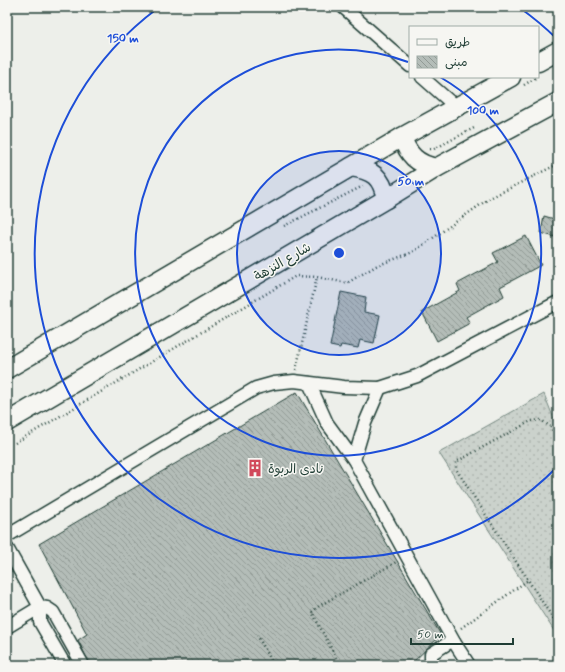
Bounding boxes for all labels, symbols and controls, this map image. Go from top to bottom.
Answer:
legend [409,26,539,78]
text: 150 m [107,31,139,47]
text: طريق [445,35,470,51]
text: مبنى [445,55,468,71]
text: 100 m [467,103,500,119]
text: 50 m [398,174,425,190]
street label: شارع النزهة [251,239,314,285]
centre of rings [332,246,346,260]
building icon: نادى الربوة [245,458,265,478]
place label: نادى الربوة [268,461,324,478]
scale bar [411,620,513,646]
text: 50 m [417,627,444,643]

